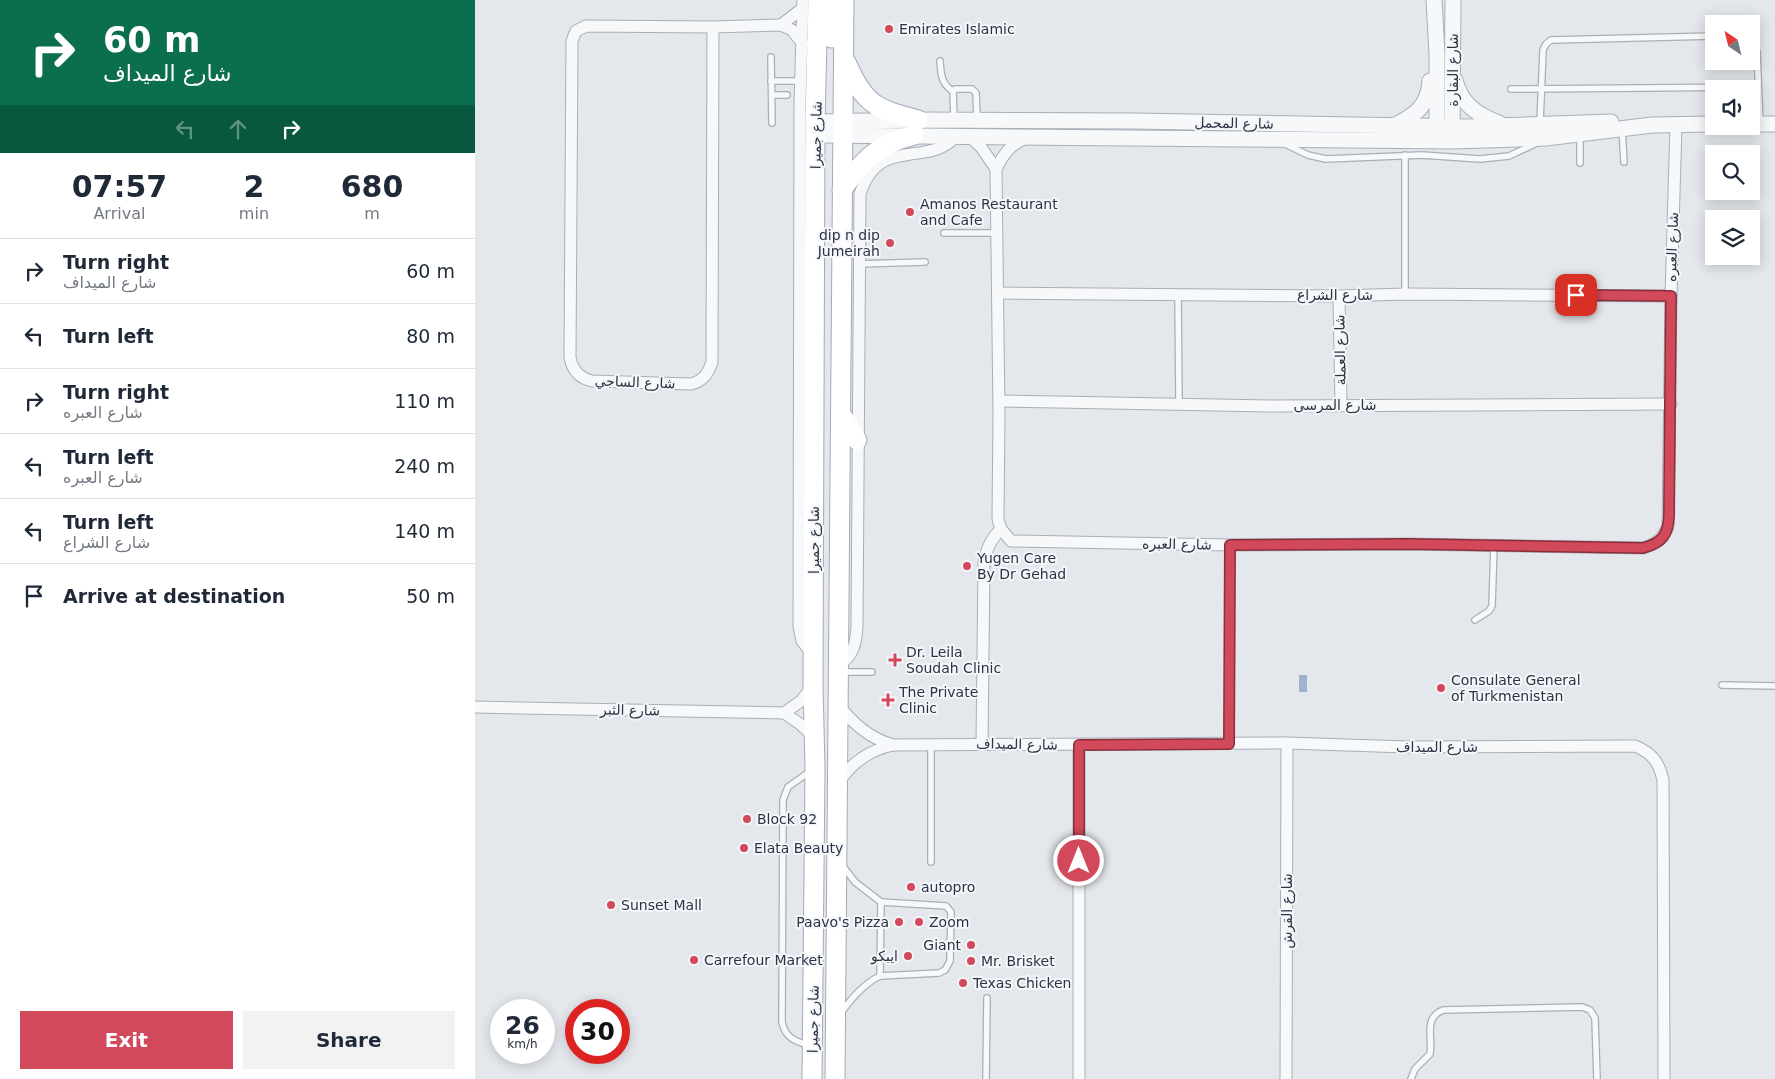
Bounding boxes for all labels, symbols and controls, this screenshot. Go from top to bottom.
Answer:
north arrow [1705,15,1760,70]
map controls [1705,15,1760,265]
icon: right [20,20,85,85]
text: 60 m [103,20,200,60]
place label: Emirates Islamic [899,21,1015,37]
marker: Emirates Islamic [883,23,895,35]
street label: شارع البقارة [1445,33,1462,107]
text: شارع الميداف [103,61,232,86]
button: sound [1705,80,1760,135]
street label: شارع جميرا [807,101,826,169]
street label: شارع المحمل [1194,114,1274,133]
icon: left [171,115,199,143]
icon: ahead [224,115,252,143]
icon: right [277,115,305,143]
button: search [1705,145,1760,200]
text: 07:57 [72,169,167,204]
text: 2 [243,169,264,204]
text: 680 [341,169,403,204]
place label: Amanos Restaurant and Cafe [920,196,1058,228]
text: Arrival [93,204,145,223]
text: min [239,204,269,223]
text: m [364,204,380,223]
marker: Amanos Restaurant and Cafe [904,206,916,218]
button: layers [1705,210,1760,265]
street label: شارع العبره [1663,212,1682,282]
place label: dip n dip Jumeirah [817,227,880,259]
marker: dip n dip Jumeirah [884,237,896,249]
text: Turn right [63,251,169,273]
icon: right [20,257,48,285]
text: 60 m [406,260,455,282]
text: شارع الميداف [63,273,156,292]
pin [1555,274,1597,316]
icon: arrive [1562,281,1590,309]
street label: شارع الشراع [1297,287,1373,304]
street label: شارع العملة [1331,314,1350,385]
icon: left [20,322,48,350]
text: Turn left [63,325,154,347]
text: 80 m [406,325,455,347]
street label: شارع الساجي [594,373,676,392]
text: Turn right [63,381,169,403]
icon: right [20,387,48,415]
text: 110 m [394,390,455,412]
street label: شارع المرسى [1294,397,1376,414]
text: شارع العبره [63,403,143,422]
text: Turn left [63,446,154,468]
icon: left [20,452,48,480]
text: 240 m [394,455,455,477]
text: شارع العبره [63,468,143,487]
street label: شارع جميرا [806,506,823,574]
text: Turn left [63,511,154,533]
icon: left [20,517,48,545]
text: 140 m [394,520,455,542]
text: شارع الشراع [63,533,150,552]
street label: شارع العبره [1142,535,1212,554]
place label: Yugen Care By Dr Gehad [976,550,1066,582]
marker: Yugen Care By Dr Gehad [961,560,973,572]
icon: arrive [20,582,48,610]
text: Arrive at destination [63,585,285,607]
text: 50 m [406,585,455,607]
place label: Dr. Leila Soudah Clinic [906,644,1001,676]
marker: Dr. Leila Soudah Clinic [888,653,902,667]
place label: Consulate General of Turkmenistan [1451,672,1581,704]
marker: Consulate General of Turkmenistan [1435,682,1447,694]
place label: The Private Clinic [898,684,978,716]
marker: The Private Clinic [881,693,895,707]
street label: شارع الثبر [599,701,660,720]
street label: شارع الميداف [976,735,1058,754]
street label: شارع الميداف [1396,739,1478,756]
place label: Block 92 [757,811,817,827]
marker: Block 92 [741,813,753,825]
position arrow [1052,834,1104,886]
place label: Elata Beauty [754,840,843,856]
marker: Elata Beauty [738,842,750,854]
street label: شارع القرش [1279,873,1296,949]
place label: autopro [921,879,975,895]
marker: autopro [905,881,917,893]
place label: Sunset Mall [621,897,702,913]
marker: Sunset Mall [605,899,617,911]
place label: Paavo's Pizza [796,914,889,930]
place label: Zoom [929,914,969,930]
marker: Paavo's Pizza [893,916,905,928]
marker: Zoom [913,916,925,928]
place label: Giant [923,937,962,953]
marker: Giant [965,939,977,951]
place label: ايبكو [870,948,898,965]
marker: ايبكو [902,950,914,962]
place label: Carrefour Market [704,952,823,968]
place label: Mr. Brisket [981,953,1055,969]
marker: Carrefour Market [688,954,700,966]
marker: Mr. Brisket [965,955,977,967]
place label: Texas Chicken [972,975,1071,991]
marker: Texas Chicken [957,977,969,989]
street label: شارع جميرا [804,985,823,1053]
speed limit sign: 30 [565,999,630,1064]
button: Exit [20,1011,233,1069]
button: Share [243,1011,455,1069]
text: 26 [505,1011,540,1040]
text: km/h [507,1037,538,1051]

